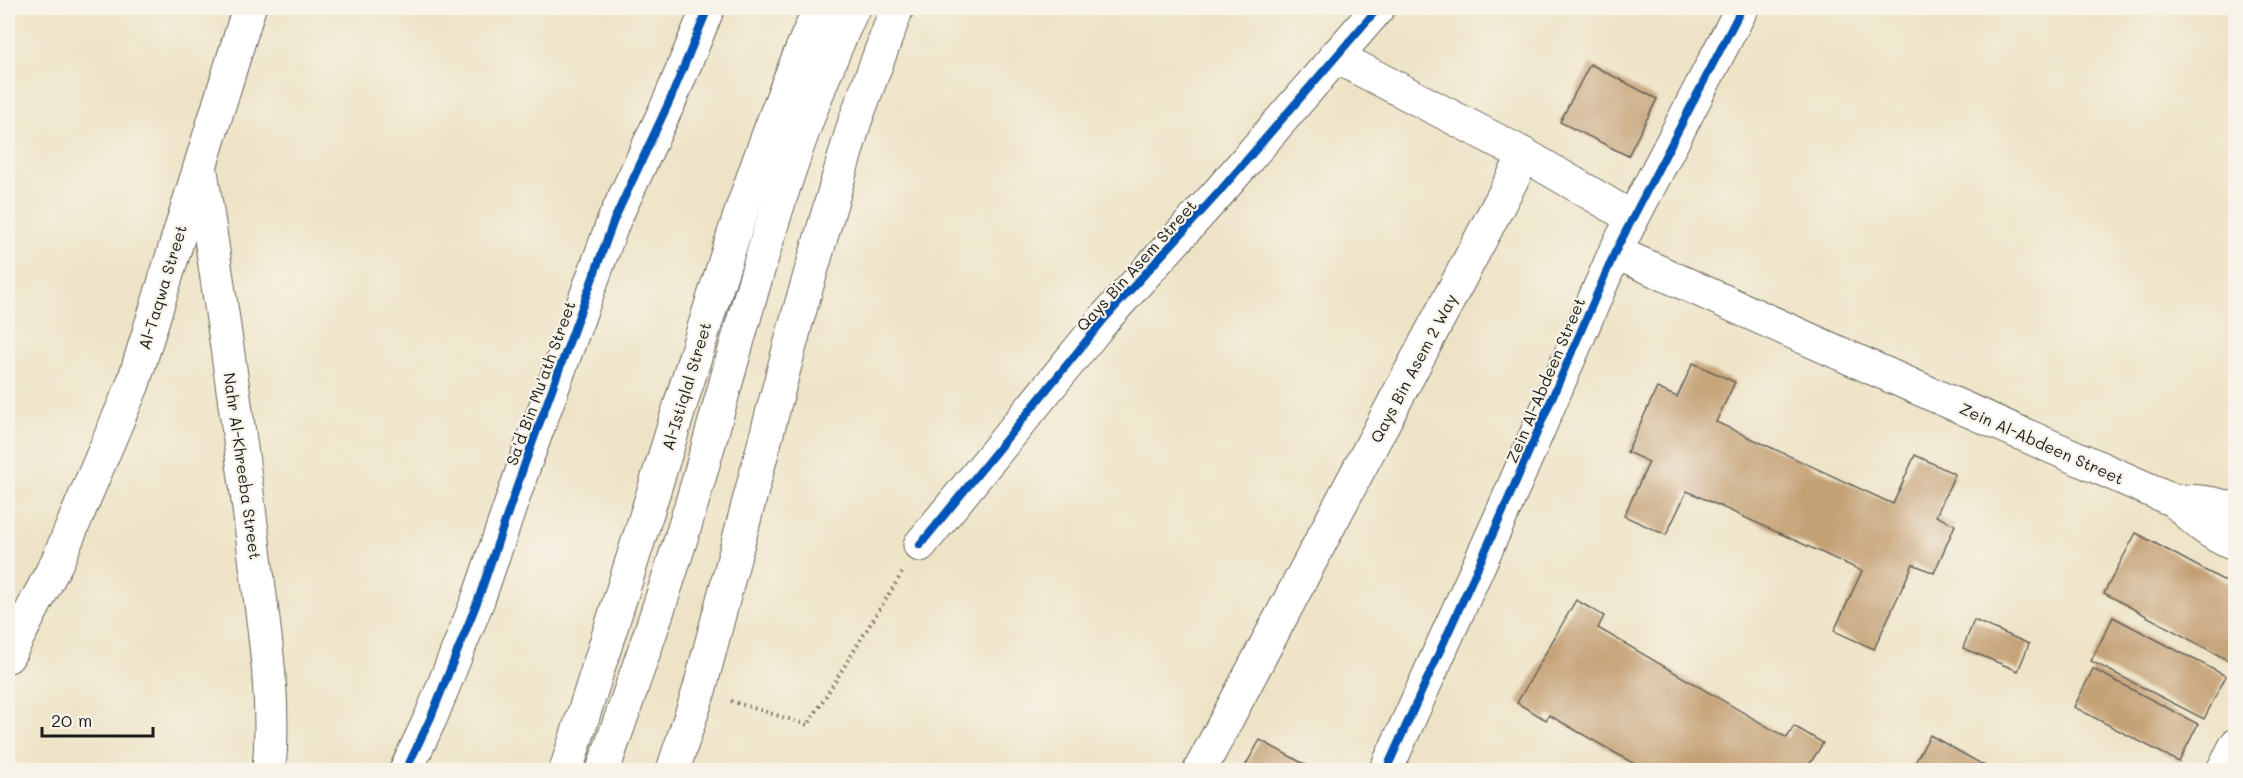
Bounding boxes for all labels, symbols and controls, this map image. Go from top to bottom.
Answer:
street label: Qays Bin Asem Street [1071,195,1201,335]
street label: Al-Taqwa Street [133,222,191,352]
street label: Qays Bin Asem 2 Way [1365,290,1461,446]
street label: Zein Al-Abdeen Street [1501,294,1589,466]
street label: Sa'd Bin Mu'ath Street [500,298,580,468]
street label: Al-Istiqlal Street [657,319,715,453]
street label: Nahr Al-Khreeba Street [219,371,267,561]
street label: Zein Al-Abdeen Street [1957,397,2127,489]
scale bar [42,700,153,738]
text: 20 m [51,708,92,732]

